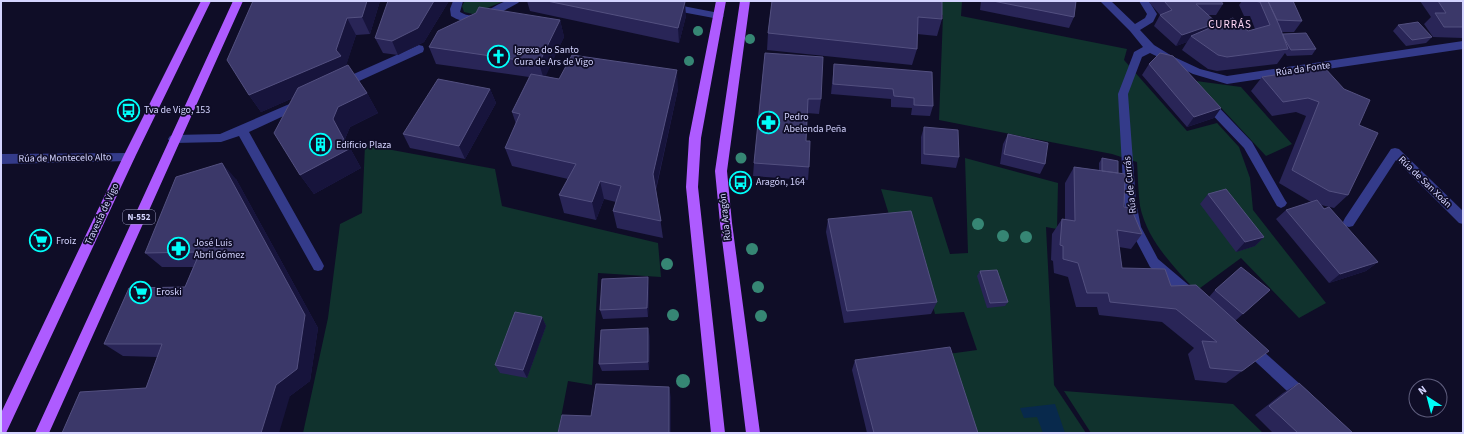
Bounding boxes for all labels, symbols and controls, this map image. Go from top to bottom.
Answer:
district label: CURRÁS [1208,17,1252,32]
church icon: Igrexa do Santo Cura de Ars de Vigo [485,43,511,69]
place label: Igrexa do Santo Cura de Ars de Vigo [514,43,593,69]
street label: Rúa da Fonte [1275,58,1331,80]
bus stop icon: Tva de Vigo, 153 [115,97,141,123]
place label: Tva de Vigo, 153 [144,103,210,117]
pharmacy icon: Pedro Abelenda Peña [756,110,782,136]
place label: Pedro Abelenda Peña [784,110,846,136]
building icon: Edificio Plaza [307,132,333,158]
place label: Edificio Plaza [336,138,391,152]
street label: Rúa de Montecelo Alto [18,150,112,166]
street label: Rúa de San Xoán [1395,153,1455,211]
street label: Rúa de Currás [1120,156,1140,214]
bus stop icon: Aragón, 164 [727,169,753,195]
place label: Aragón, 164 [756,175,805,189]
street label: Travesía de Vigo [82,181,122,247]
street label: Rúa Aragón [716,193,734,241]
road number: N-552 [123,210,155,224]
supermarket icon: Froiz [27,228,53,254]
place label: Froiz [56,234,76,248]
pharmacy icon: José Luis Abril Gómez [166,236,192,262]
place label: José Luis Abril Gómez [194,236,245,262]
supermarket icon: Eroski [127,279,153,305]
place label: Eroski [156,285,182,299]
north arrow [1408,378,1448,418]
text: N [1415,382,1430,399]

